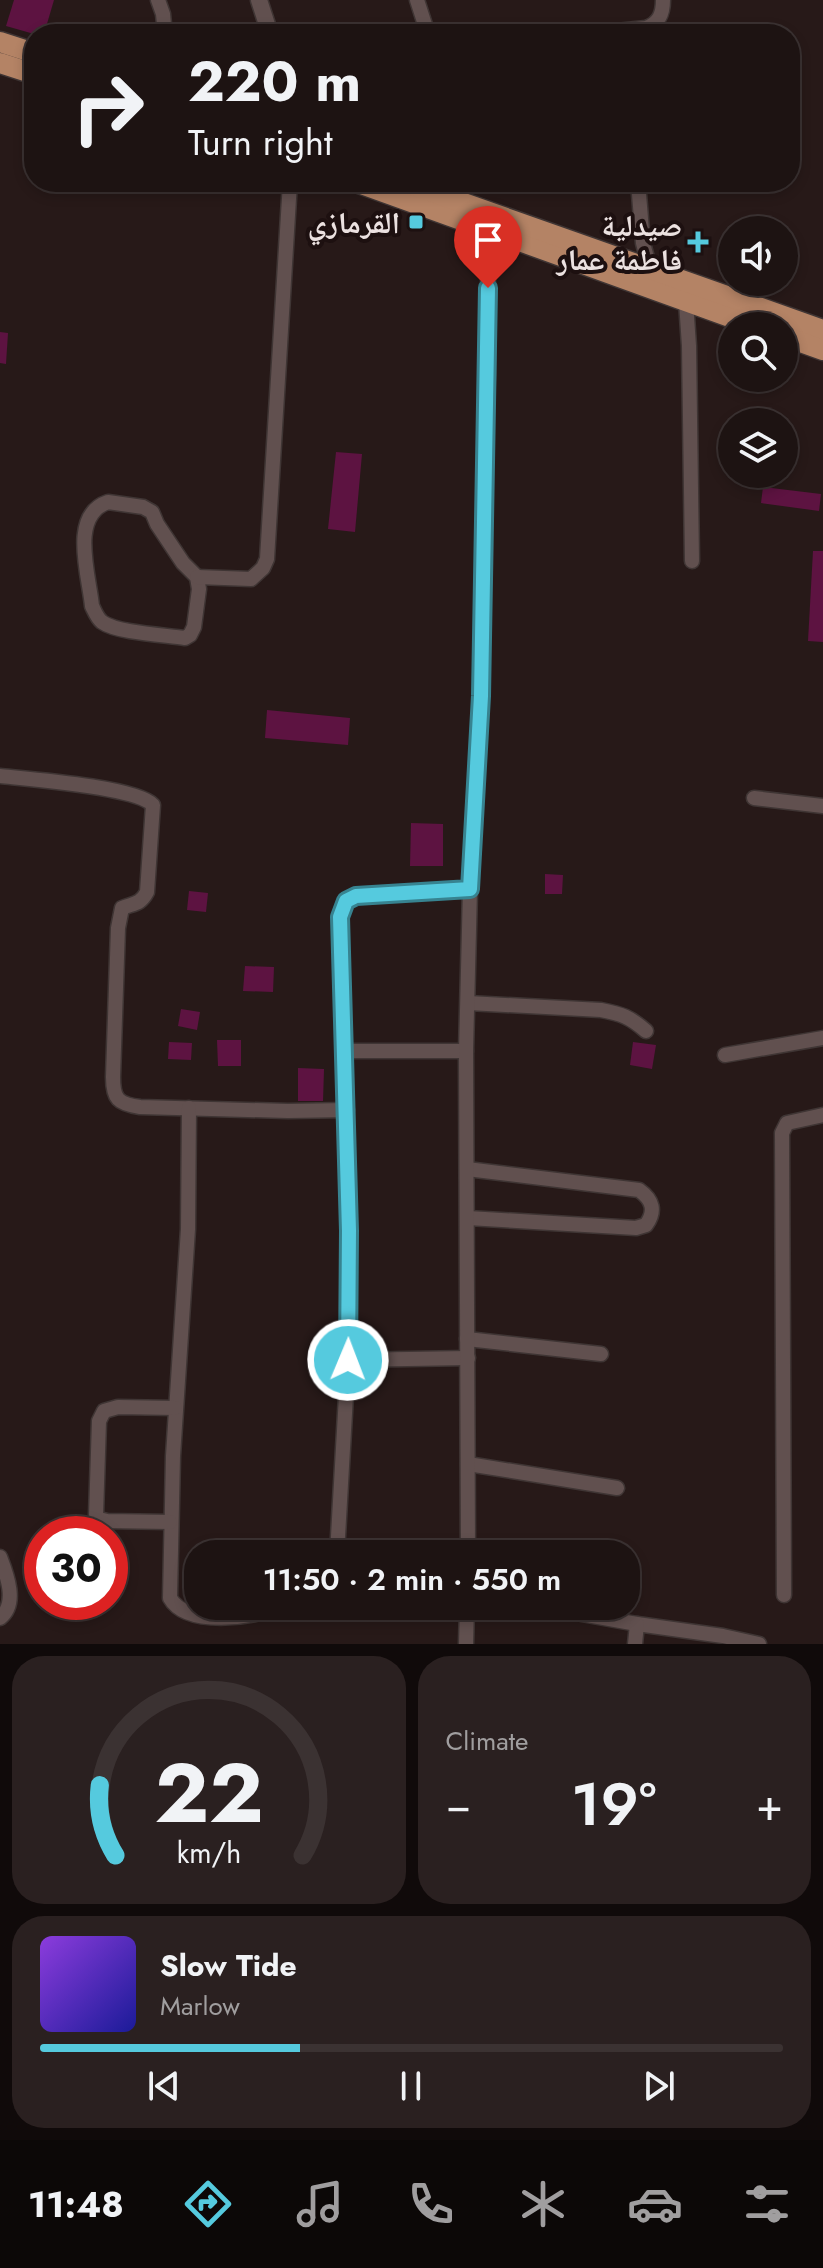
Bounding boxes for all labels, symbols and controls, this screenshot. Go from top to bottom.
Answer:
text: 220 m [188,41,361,122]
icon: right [56,56,160,160]
text: Turn right [188,116,333,168]
place label: القرمازي [308,201,400,246]
place label: صيدلية فاطمة عمار [555,204,682,281]
pin [454,206,522,288]
marker: القرمازي [407,213,425,231]
map controls [718,216,798,488]
button: sound [718,216,798,296]
icon: arrive [466,218,510,262]
marker: صيدلية فاطمة عمار [689,233,707,251]
button: search [718,312,798,392]
button: layers [718,408,798,488]
position arrow [306,1318,390,1402]
speed limit sign: 30 [24,1516,128,1620]
text: 11:50 · 2 min · 550 m [263,1558,561,1601]
text: Climate [446,1722,528,1760]
text: 22 [154,1733,263,1853]
text: 19° [571,1761,656,1848]
text: − [446,1773,471,1837]
text: + [756,1773,783,1837]
text: km/h [176,1832,241,1874]
text: Slow Tide [160,1944,297,1987]
text: Marlow [160,1987,240,2025]
icon: previous [142,2064,186,2108]
icon: pause [389,2064,433,2108]
icon: next [637,2064,681,2108]
icon: directions [180,2176,236,2232]
icon: music [292,2176,348,2232]
icon: phone [403,2176,459,2232]
icon: climate [515,2176,571,2232]
icon: car [627,2176,683,2232]
icon: filters [739,2176,795,2232]
text: 11:48 [28,2178,124,2230]

